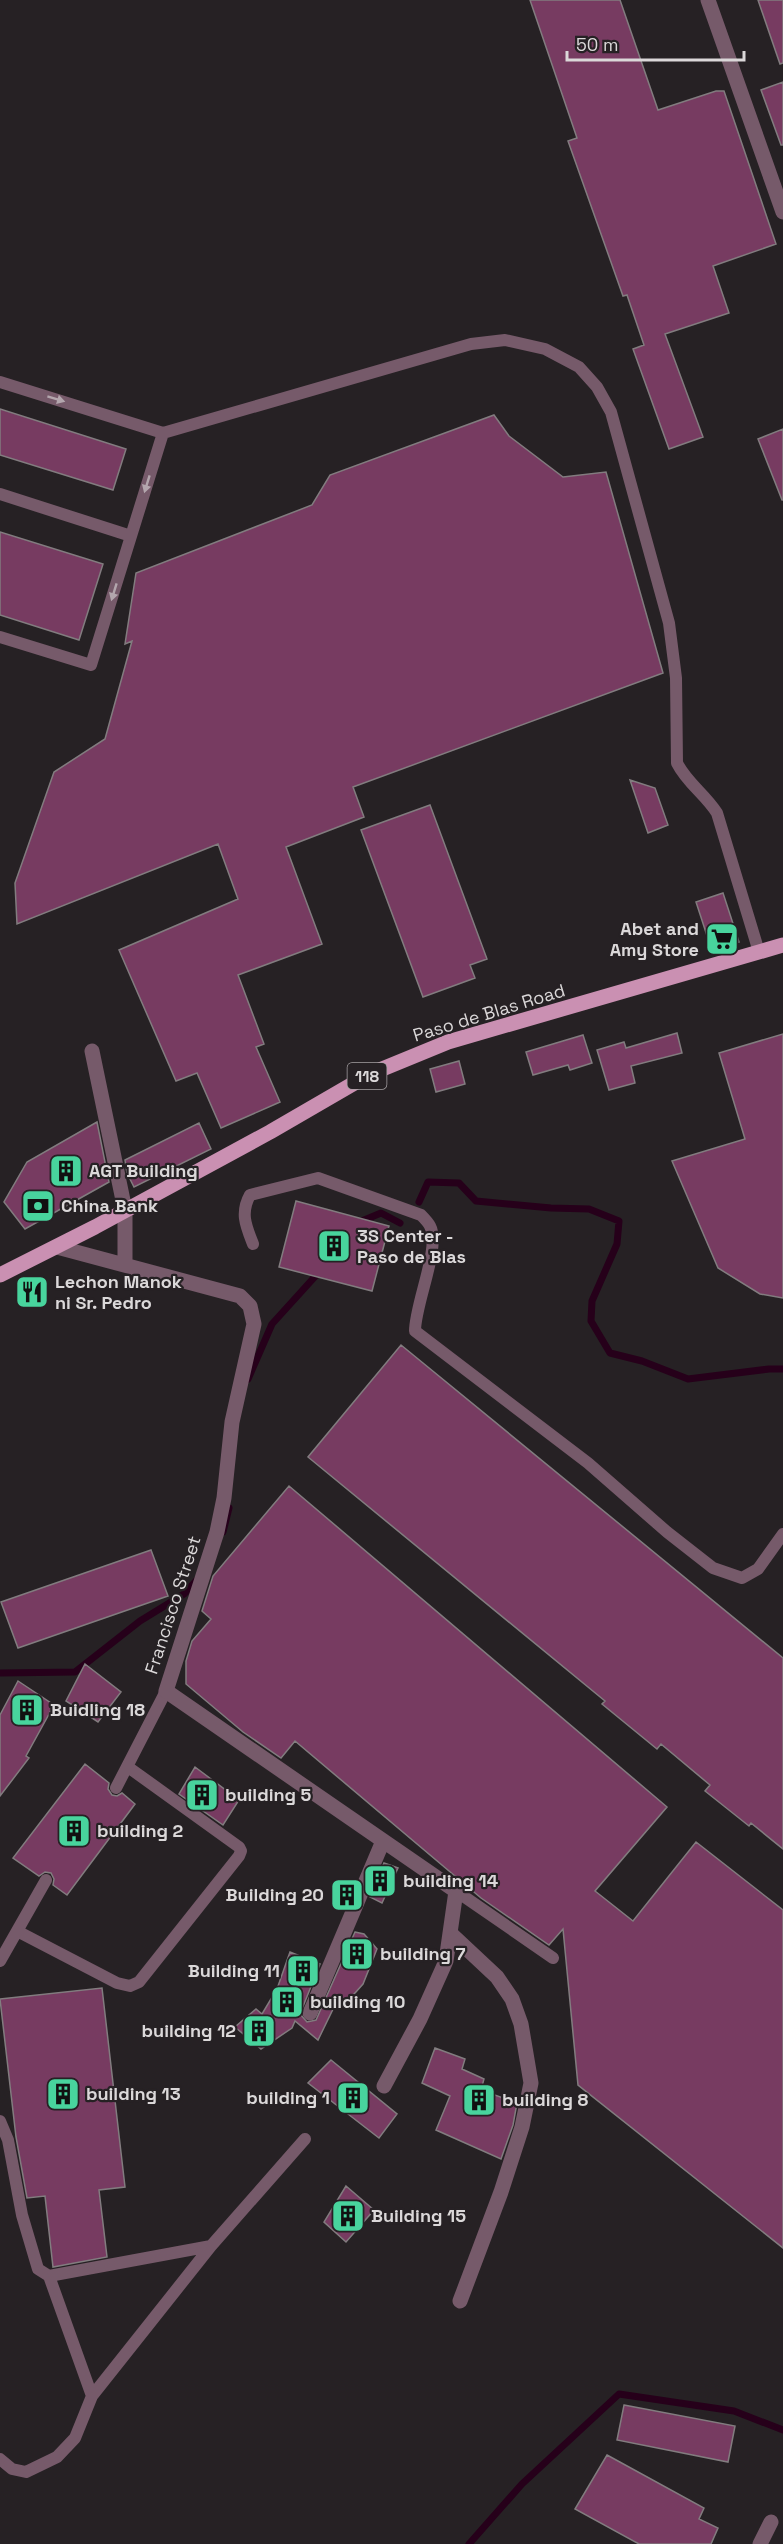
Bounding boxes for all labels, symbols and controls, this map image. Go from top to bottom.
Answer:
scale bar [567,24,744,62]
text: 50 m [576,33,618,56]
one-way arrow [47,395,65,404]
one-way arrow [142,475,151,493]
one-way arrow [108,583,118,601]
place label: Abet and Amy Store [610,917,699,961]
supermarket icon: Abet and Amy Store [704,921,740,957]
street label: Paso de Blas Road [410,978,568,1047]
road number: 118 [348,1063,386,1089]
building icon: AGT Building [48,1153,84,1189]
place label: AGT Building [89,1159,198,1182]
bank icon: China Bank [20,1188,56,1224]
place label: China Bank [61,1194,158,1217]
place label: 3S Center - Paso de Blas [357,1224,466,1268]
building icon: 3S Center - Paso de Blas [316,1228,352,1264]
place label: Lechon Manok ni Sr. Pedro [55,1270,182,1314]
restaurant icon: Lechon Manok ni Sr. Pedro [14,1274,50,1310]
street label: Francisco Street [139,1533,206,1677]
building icon: Buidling 18 [9,1692,45,1728]
place label: Buidling 18 [50,1698,145,1721]
building icon: building 5 [184,1777,220,1813]
place label: building 5 [225,1783,312,1806]
building icon: building 2 [56,1813,92,1849]
place label: building 2 [97,1819,184,1842]
building icon: building 14 [362,1863,398,1899]
place label: building 14 [403,1869,499,1892]
building icon: Building 20 [329,1877,365,1913]
place label: Building 20 [226,1883,324,1906]
building icon: building 7 [339,1936,375,1972]
place label: building 7 [380,1942,466,1965]
building icon: Building 11 [285,1953,321,1989]
place label: Building 11 [188,1959,280,1982]
building icon: building 10 [269,1984,305,2020]
place label: building 10 [310,1990,405,2013]
building icon: building 12 [241,2013,277,2049]
place label: building 12 [142,2019,236,2042]
building icon: building 13 [45,2076,81,2112]
building icon: building 1 [335,2080,371,2116]
place label: building 13 [86,2082,181,2105]
building icon: building 8 [461,2082,497,2118]
place label: building 1 [246,2086,330,2109]
place label: building 8 [502,2088,589,2111]
building icon: Building 15 [330,2198,366,2234]
place label: Building 15 [371,2204,466,2227]

